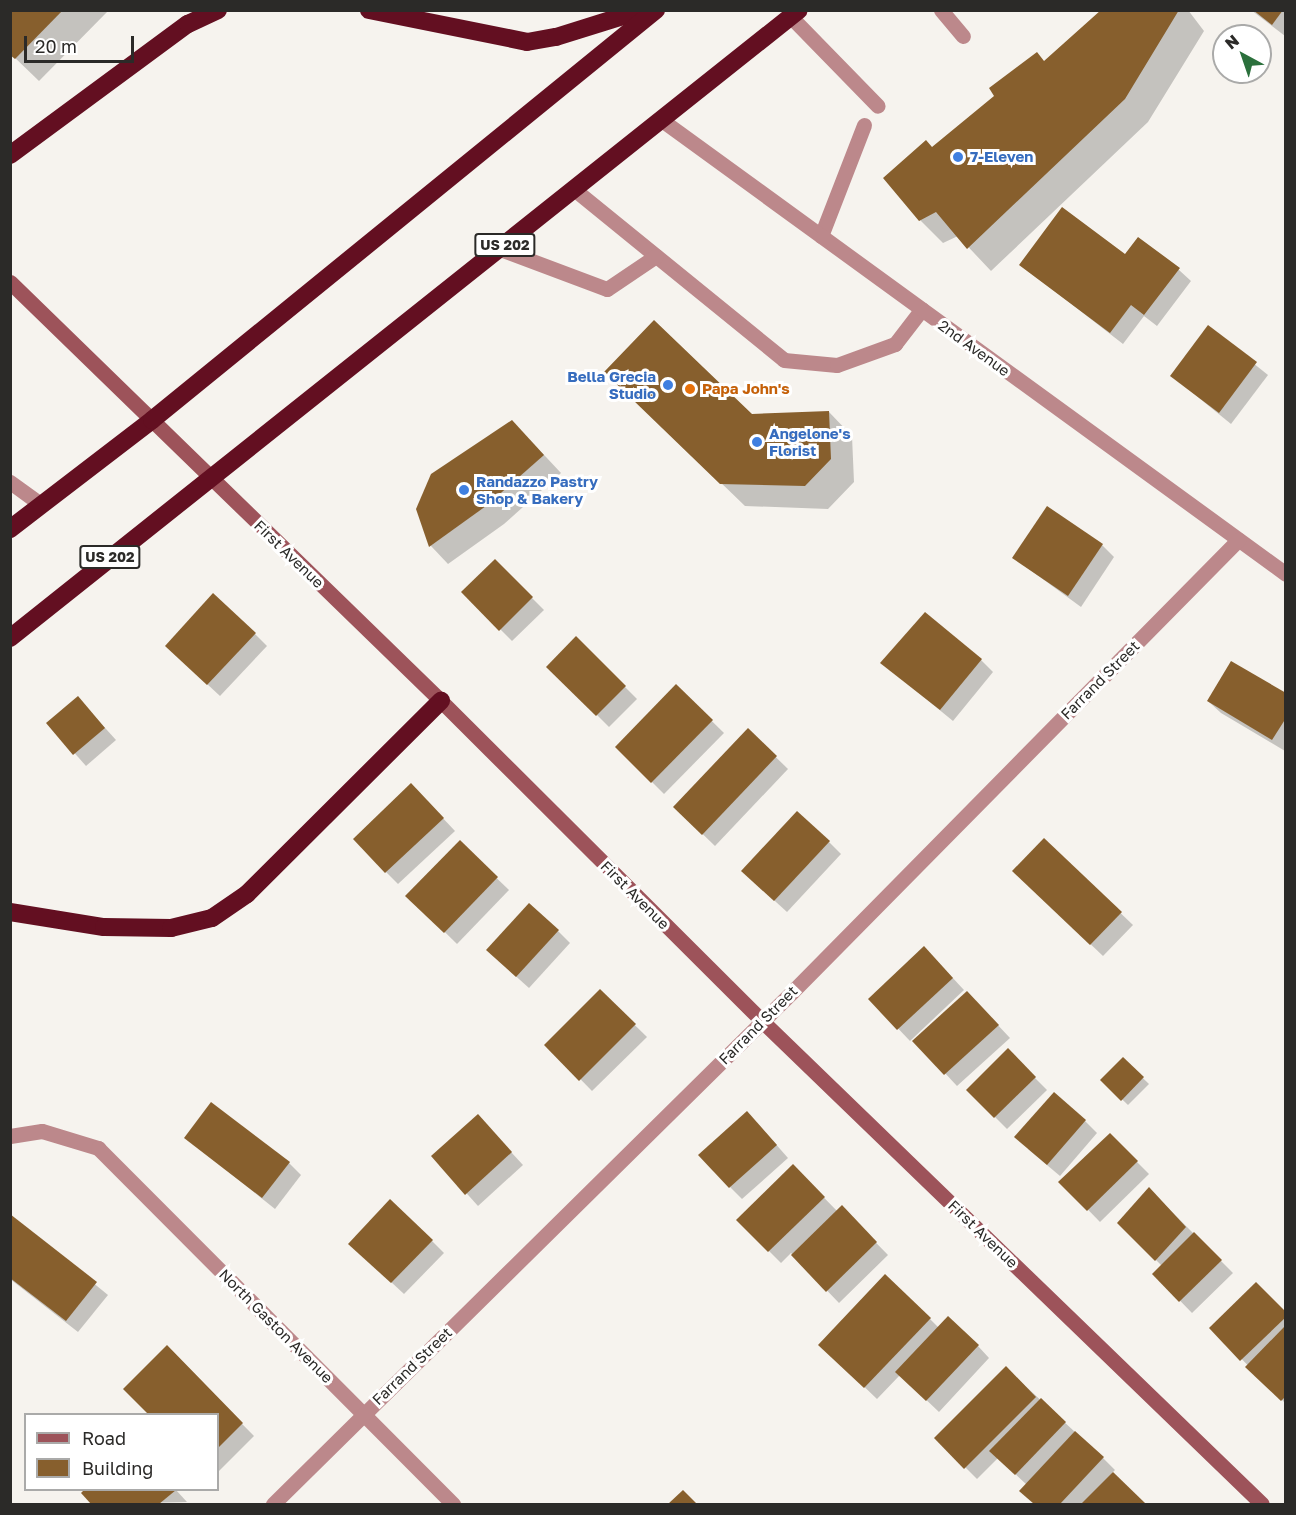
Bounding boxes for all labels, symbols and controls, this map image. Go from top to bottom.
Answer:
scale bar [27,24,136,62]
north arrow [1212,24,1272,84]
text: N [1221,30,1243,53]
text: 20 m [35,35,77,57]
place label: 7-Eleven [970,148,1033,166]
marker: 7-Eleven [951,150,965,164]
road number: US 202 [474,234,536,256]
street label: 2nd Avenue [935,316,1013,380]
place label: Bella Grecia Studio [567,367,656,402]
marker: Bella Grecia Studio [661,378,675,392]
place label: Papa John's [702,380,790,398]
marker: Papa John's [683,382,697,396]
place label: Angelone's Florist [769,424,851,459]
marker: Angelone's Florist [750,435,764,449]
place label: Randazzo Pastry Shop & Bakery [476,472,598,507]
marker: Randazzo Pastry Shop & Bakery [457,483,471,497]
street label: First Avenue [251,516,327,592]
road number: US 202 [78,546,142,568]
street label: Farrand Street [1057,637,1143,723]
street label: First Avenue [597,857,673,933]
street label: Farrand Street [715,982,801,1068]
street label: First Avenue [945,1196,1021,1272]
street label: North Gaston Avenue [215,1265,337,1387]
street label: Farrand Street [368,1323,456,1409]
legend [24,1413,219,1491]
text: Road [82,1427,126,1449]
text: Building [82,1457,153,1479]

